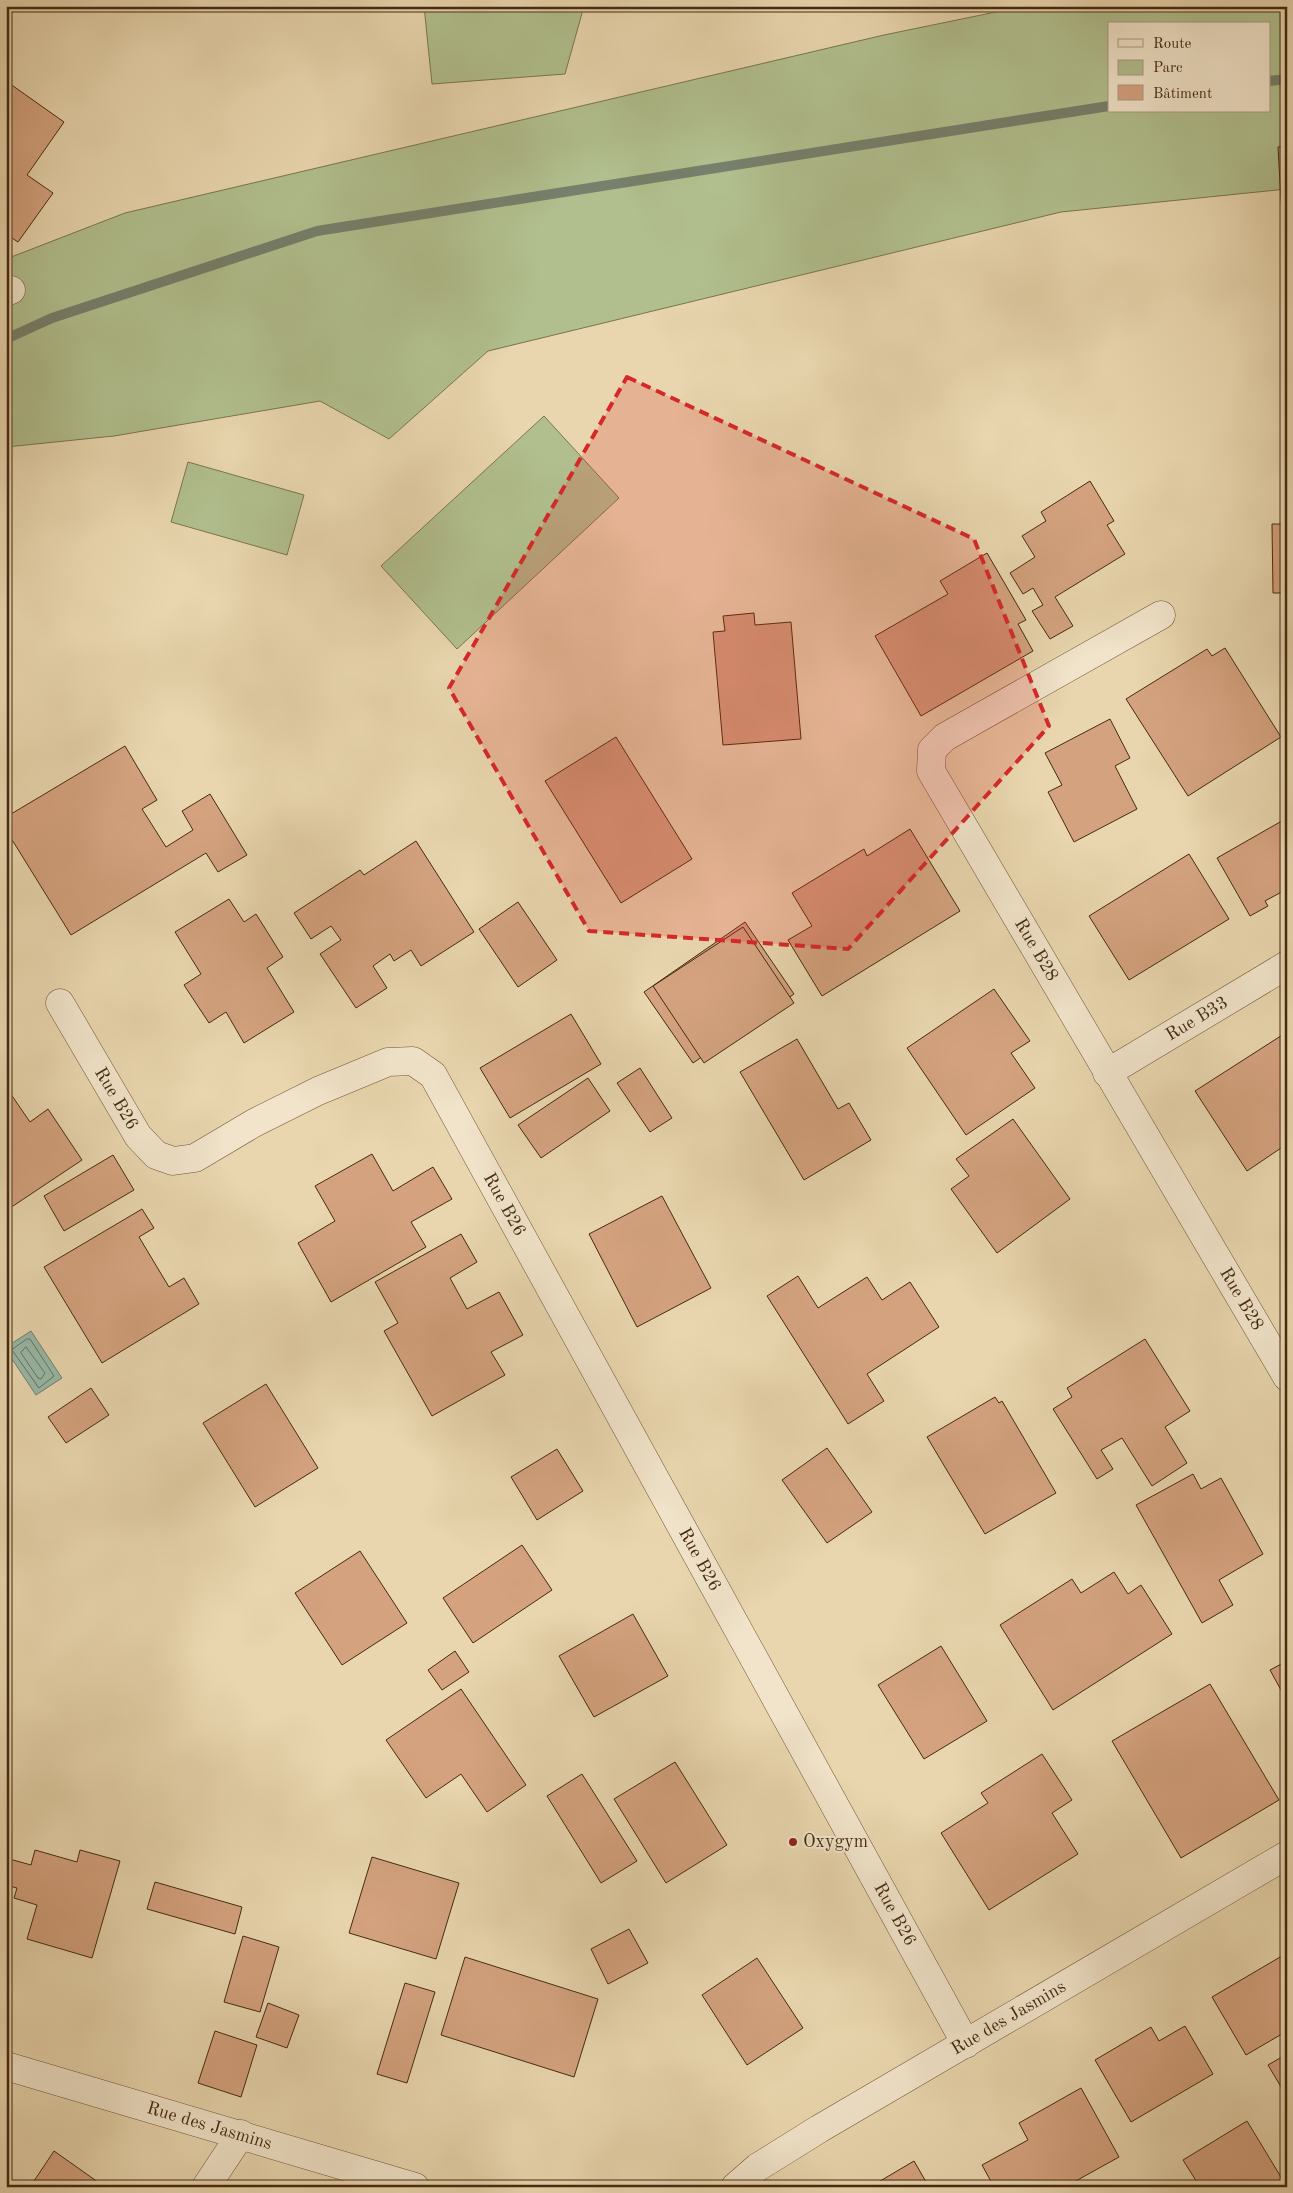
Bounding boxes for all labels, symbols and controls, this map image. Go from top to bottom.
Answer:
legend [1108,22,1270,112]
text: Route [1153,37,1191,52]
text: Parc [1153,61,1183,76]
text: Bâtiment [1153,87,1212,102]
street label: Rue B28 [1011,916,1061,984]
street label: Rue B33 [1163,993,1231,1044]
street label: Rue B26 [91,1064,141,1133]
street label: Rue B26 [480,1170,529,1239]
street label: Rue B28 [1216,1265,1267,1334]
street label: Rue B26 [675,1525,724,1594]
place label: Oxygym [803,1833,868,1851]
marker: Oxygym [787,1836,799,1848]
street label: Rue B26 [870,1880,919,1949]
street label: Rue des Jasmins [948,1977,1069,2059]
street label: Rue des Jasmins [145,2099,274,2153]

